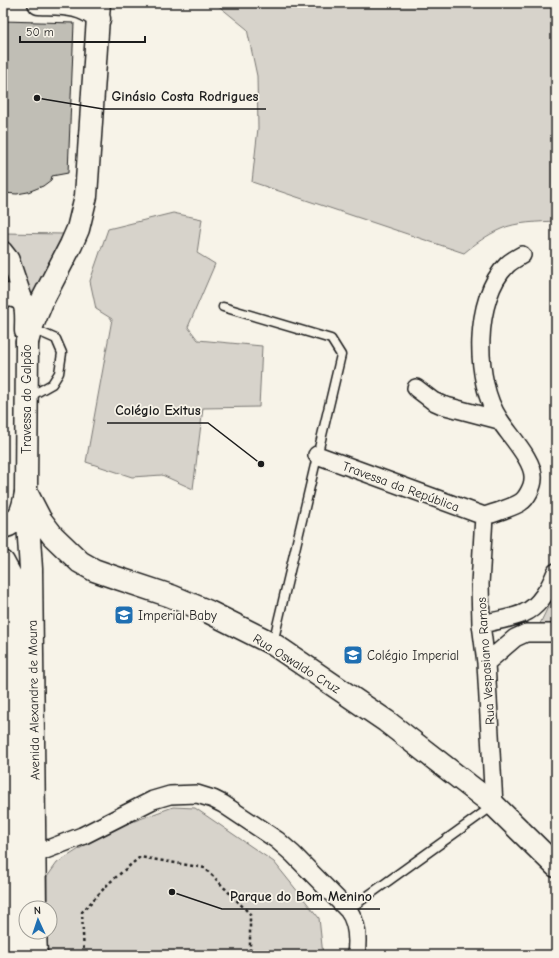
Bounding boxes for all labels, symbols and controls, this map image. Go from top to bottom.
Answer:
scale bar [20,18,145,44]
text: 50 m [26,25,54,39]
callout: Ginásio Costa Rodrigues [103,83,266,109]
text: Ginásio Costa Rodrigues [111,88,259,105]
street label: Travessa do Galpão [19,344,34,454]
callout: Colégio Exitus [107,397,208,423]
text: Colégio Exitus [115,402,201,419]
street label: Travessa da República [340,458,461,515]
street label: Rua Vespasiano Ramos [474,597,497,725]
school or university icon: Imperial Baby [113,604,135,626]
place label: Imperial Baby [138,608,217,623]
street label: Avenida Alexandre de Moura [25,620,42,780]
street label: Rua Oswaldo Cruz [250,631,343,696]
school or university icon: Colégio Imperial [342,644,364,666]
place label: Colégio Imperial [367,648,459,663]
callout: Parque do Bom Menino [222,883,380,909]
text: Parque do Bom Menino [230,888,372,905]
north arrow [18,900,58,940]
text: N [34,904,41,917]

